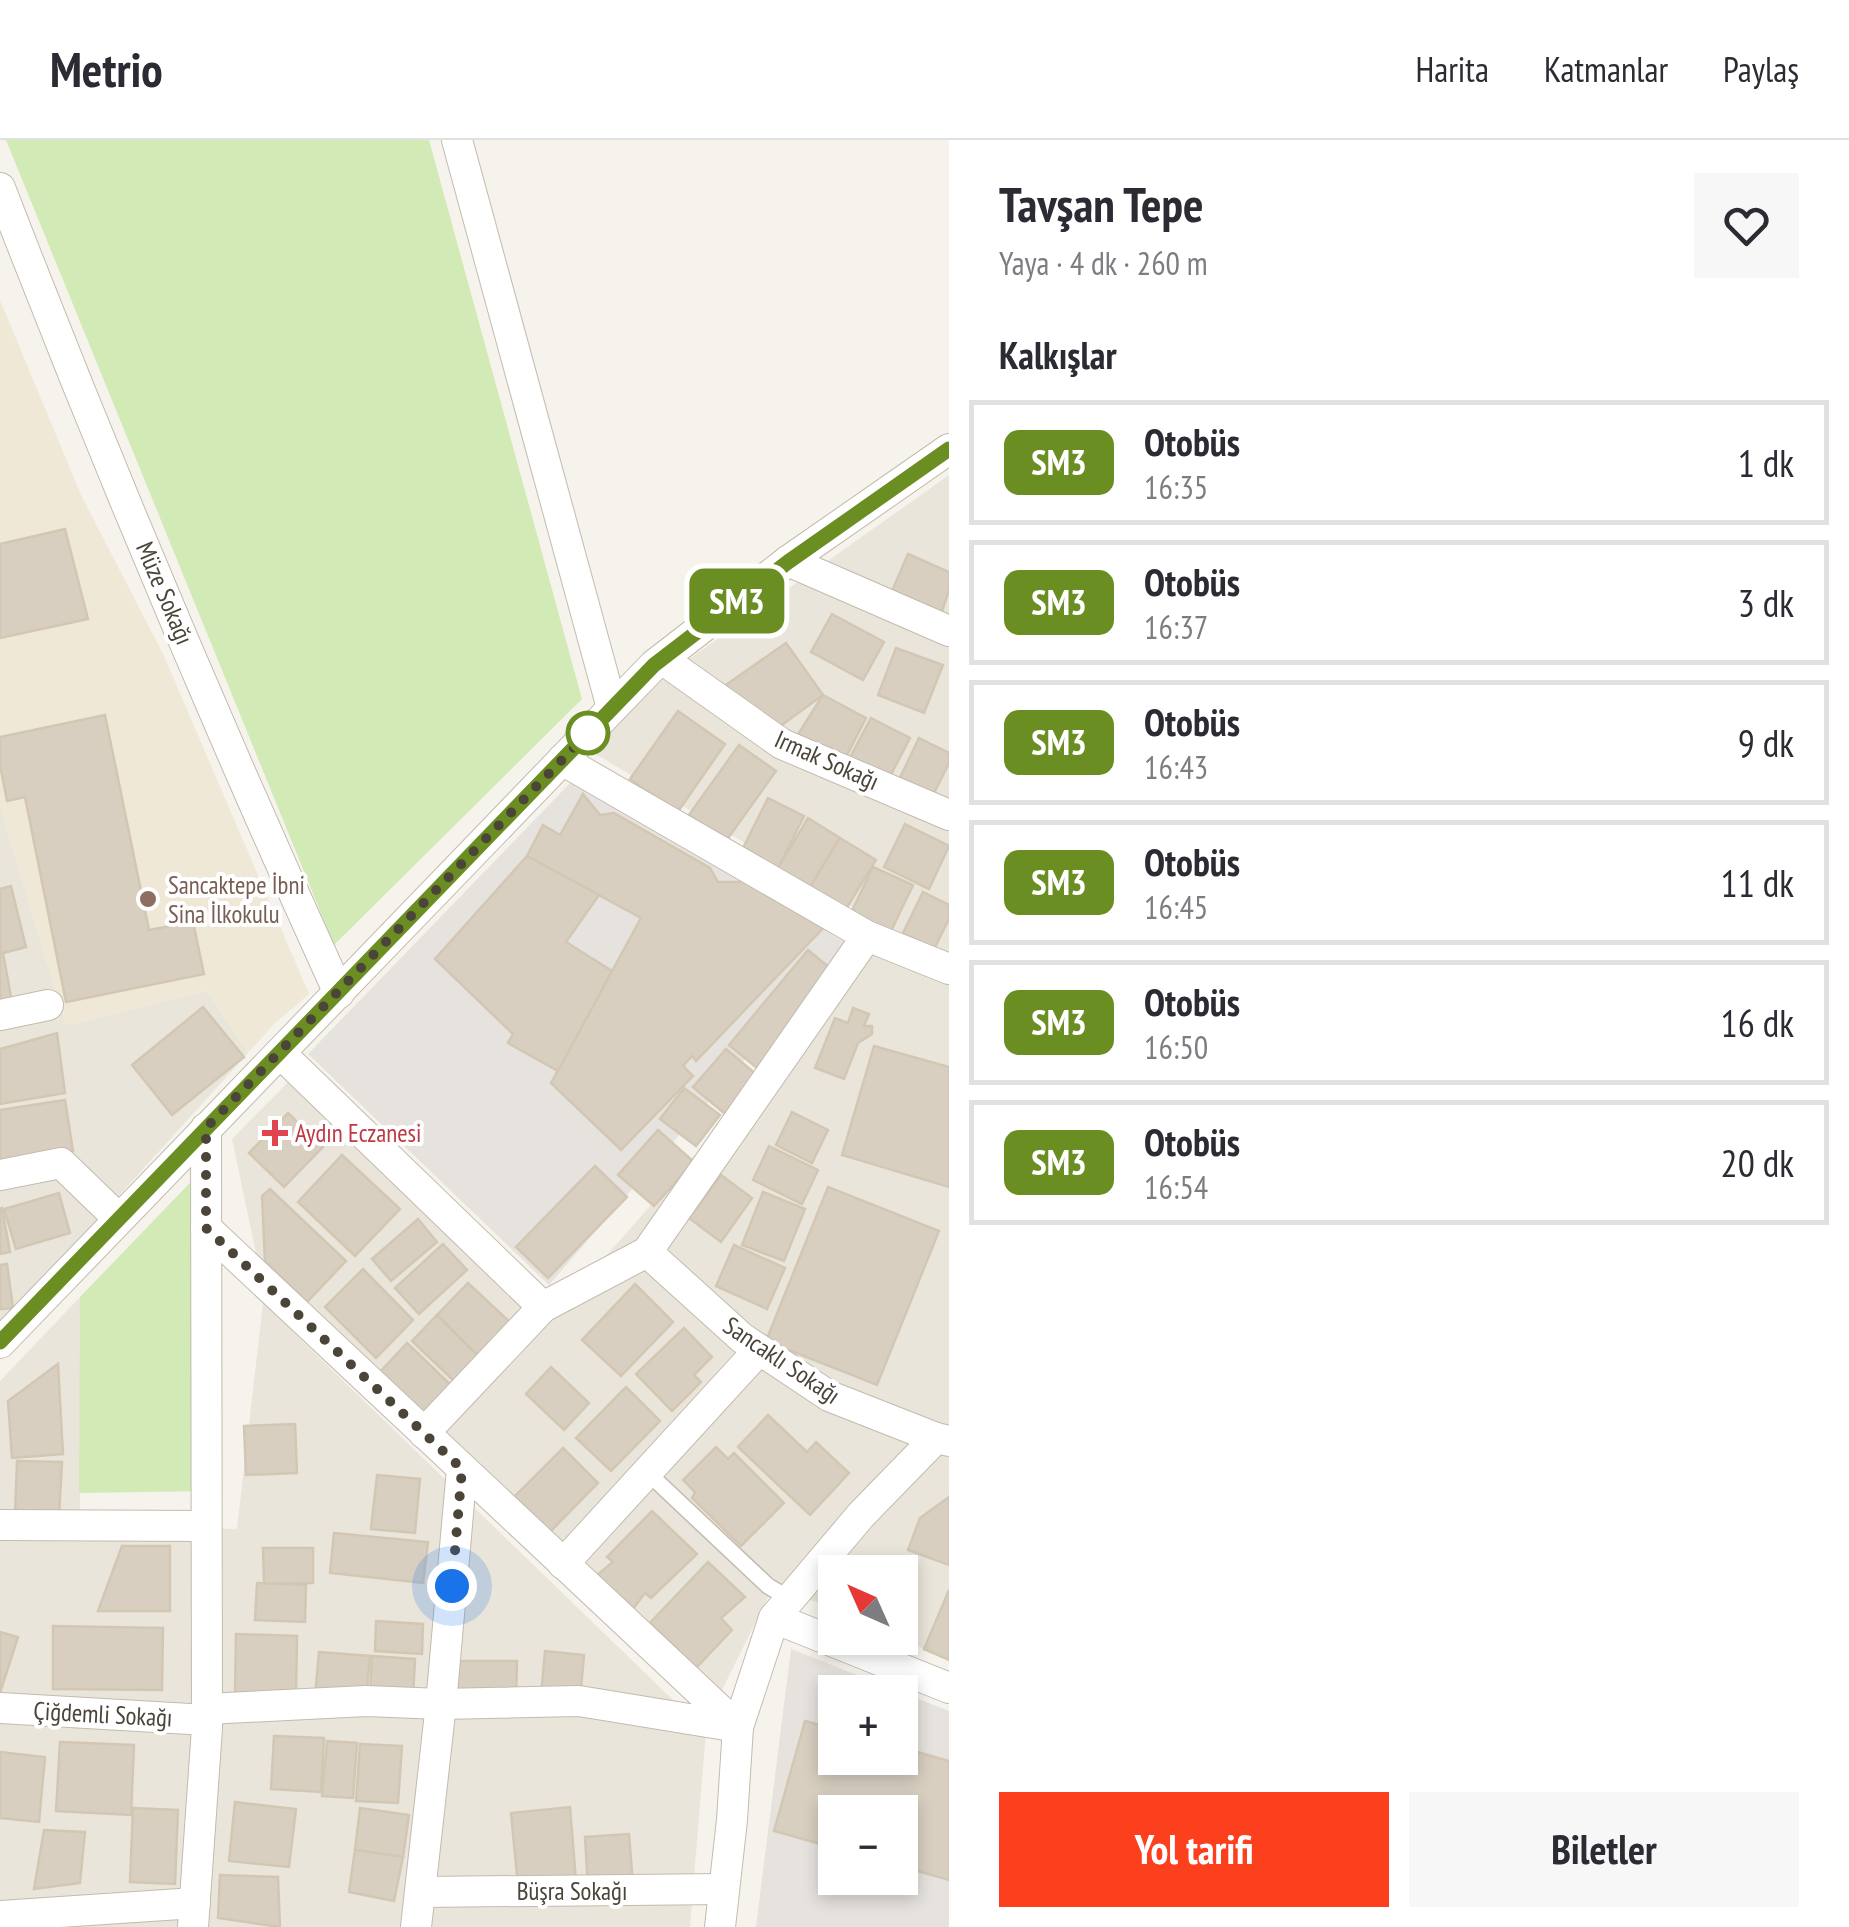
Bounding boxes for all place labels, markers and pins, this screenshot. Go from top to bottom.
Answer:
unlabelled marker [567,712,609,754]
place label: Sancaktepe İbni Sina İlkokulu [168,869,305,930]
marker: Sancaktepe İbni Sina İlkokulu [137,888,159,910]
place label: Aydın Eczanesi [295,1117,421,1149]
marker: Aydın Eczanesi [264,1122,286,1144]

